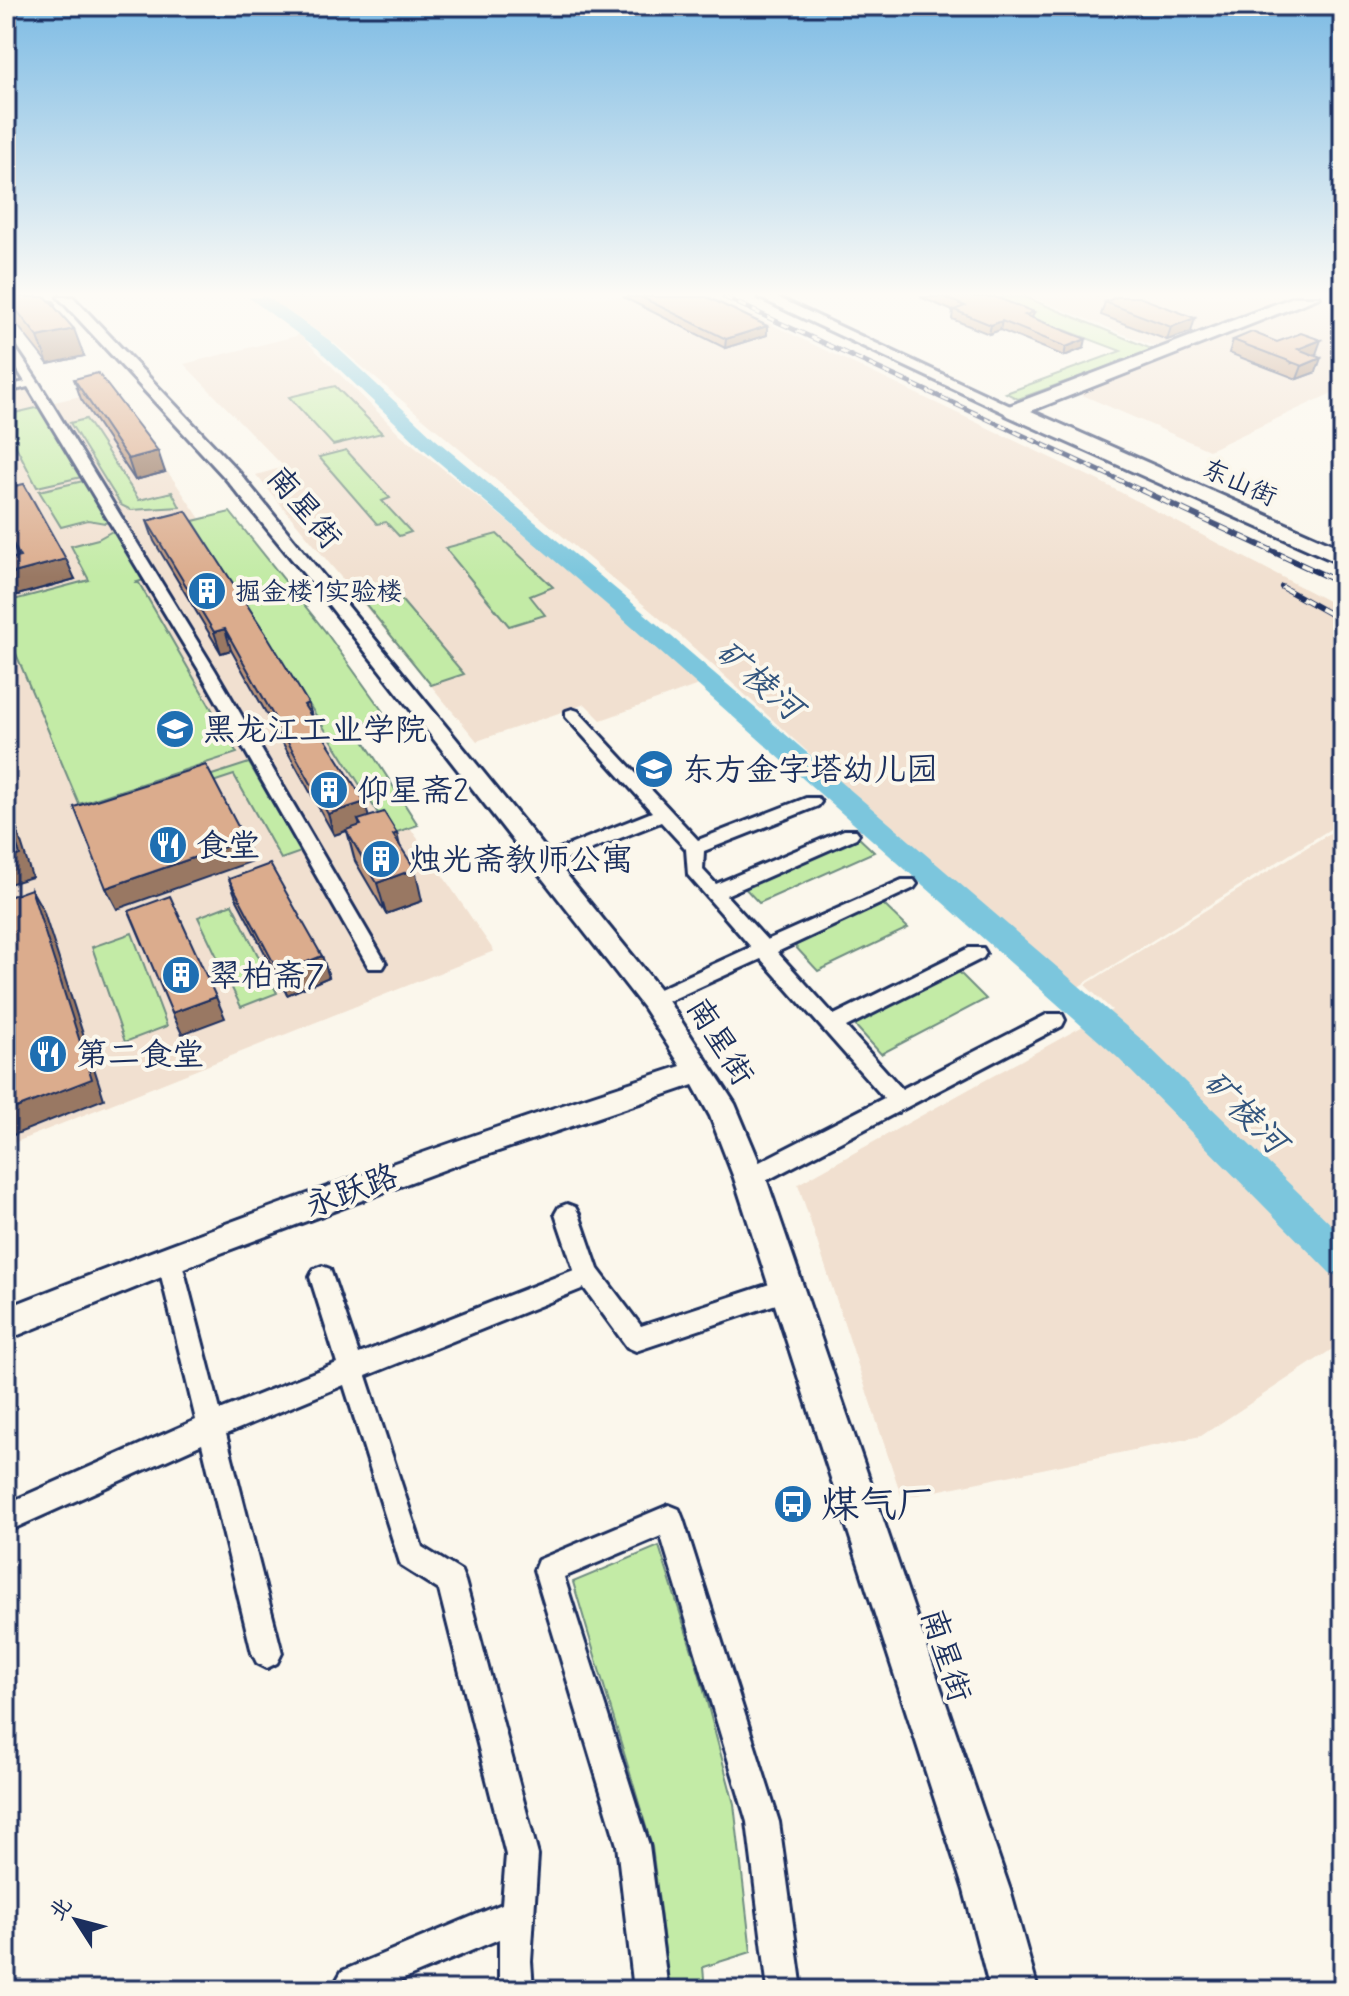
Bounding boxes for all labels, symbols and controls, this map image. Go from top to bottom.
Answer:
street label: 东山街 [1197,452,1282,515]
street label: 南星街 [257,458,350,559]
building icon: 掘金楼1实验楼 [186,570,228,612]
place label: 掘金楼1实验楼 [235,576,403,610]
water label: 矿棱河 [705,630,815,735]
school or university icon: 黑龙江工业学院 [154,708,196,750]
place label: 黑龙江工业学院 [203,710,427,752]
school or university icon: 东方金字塔幼儿园 [633,748,675,790]
place label: 东方金字塔幼儿园 [682,750,938,792]
building icon: 仰星斋2 [308,769,350,811]
place label: 仰星斋2 [357,771,469,813]
restaurant icon: 食堂 [147,824,189,866]
place label: 食堂 [196,826,260,868]
building icon: 烛光斋教师公寓 [360,838,402,880]
place label: 烛光斋教师公寓 [409,840,633,882]
building icon: 翠柏斋7 [160,954,202,996]
place label: 翠柏斋7 [209,956,324,998]
street label: 南星街 [676,990,763,1094]
restaurant icon: 第二食堂 [27,1033,69,1075]
place label: 第二食堂 [76,1035,204,1077]
water label: 矿棱河 [1192,1061,1300,1168]
street label: 永跃路 [299,1156,404,1228]
place label: 煤气厂 [821,1482,935,1531]
bus stop icon: 煤气厂 [772,1483,814,1525]
street label: 南星街 [910,1603,980,1708]
north arrow [36,1880,116,1960]
text: 北 [44,1892,79,1927]

